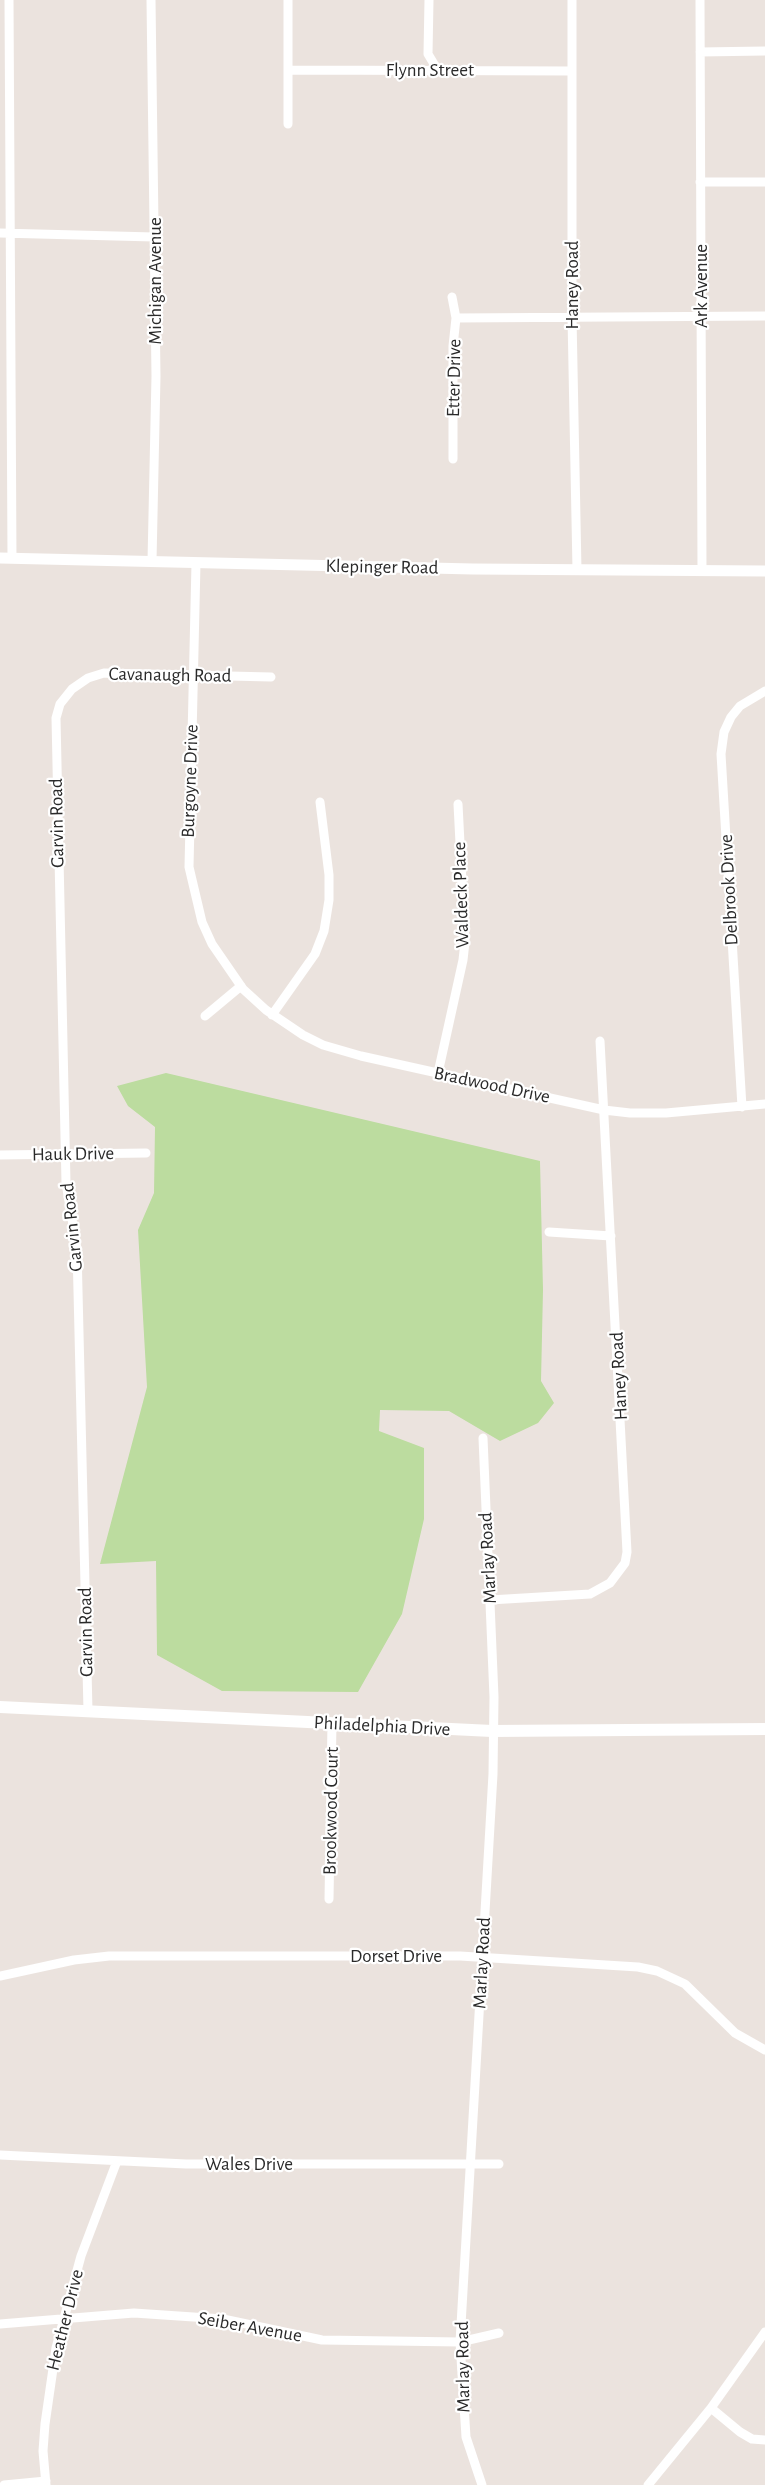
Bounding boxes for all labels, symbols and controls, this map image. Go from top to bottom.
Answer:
street label: Flynn Street [386,59,474,81]
street label: Michigan Avenue [144,217,166,345]
street label: Haney Road [561,241,583,329]
street label: Ark Avenue [690,244,712,328]
street label: Etter Drive [442,339,466,417]
street label: Klepinger Road [325,555,439,579]
street label: Cavanaugh Road [108,663,232,687]
street label: Burgoyne Drive [177,724,203,838]
street label: Garvin Road [45,778,69,868]
street label: Delbrook Drive [715,834,743,946]
street label: Waldeck Place [448,841,474,949]
street label: Bradwood Drive [432,1062,552,1108]
street label: Hauk Drive [32,1142,114,1166]
street label: Garvin Road [56,1181,88,1273]
street label: Haney Road [605,1331,633,1421]
street label: Marlay Road [474,1512,502,1604]
street label: Garvin Road [74,1587,98,1677]
street label: Philadelphia Drive [313,1711,451,1741]
street label: Brookwood Court [318,1747,344,1875]
street label: Marlay Road [468,1917,496,2009]
street label: Dorset Drive [350,1945,442,1967]
street label: Wales Drive [205,2153,293,2175]
street label: Heather Drive [41,2267,89,2373]
street label: Seiber Avenue [196,2307,304,2347]
street label: Marlay Road [451,2321,475,2413]

